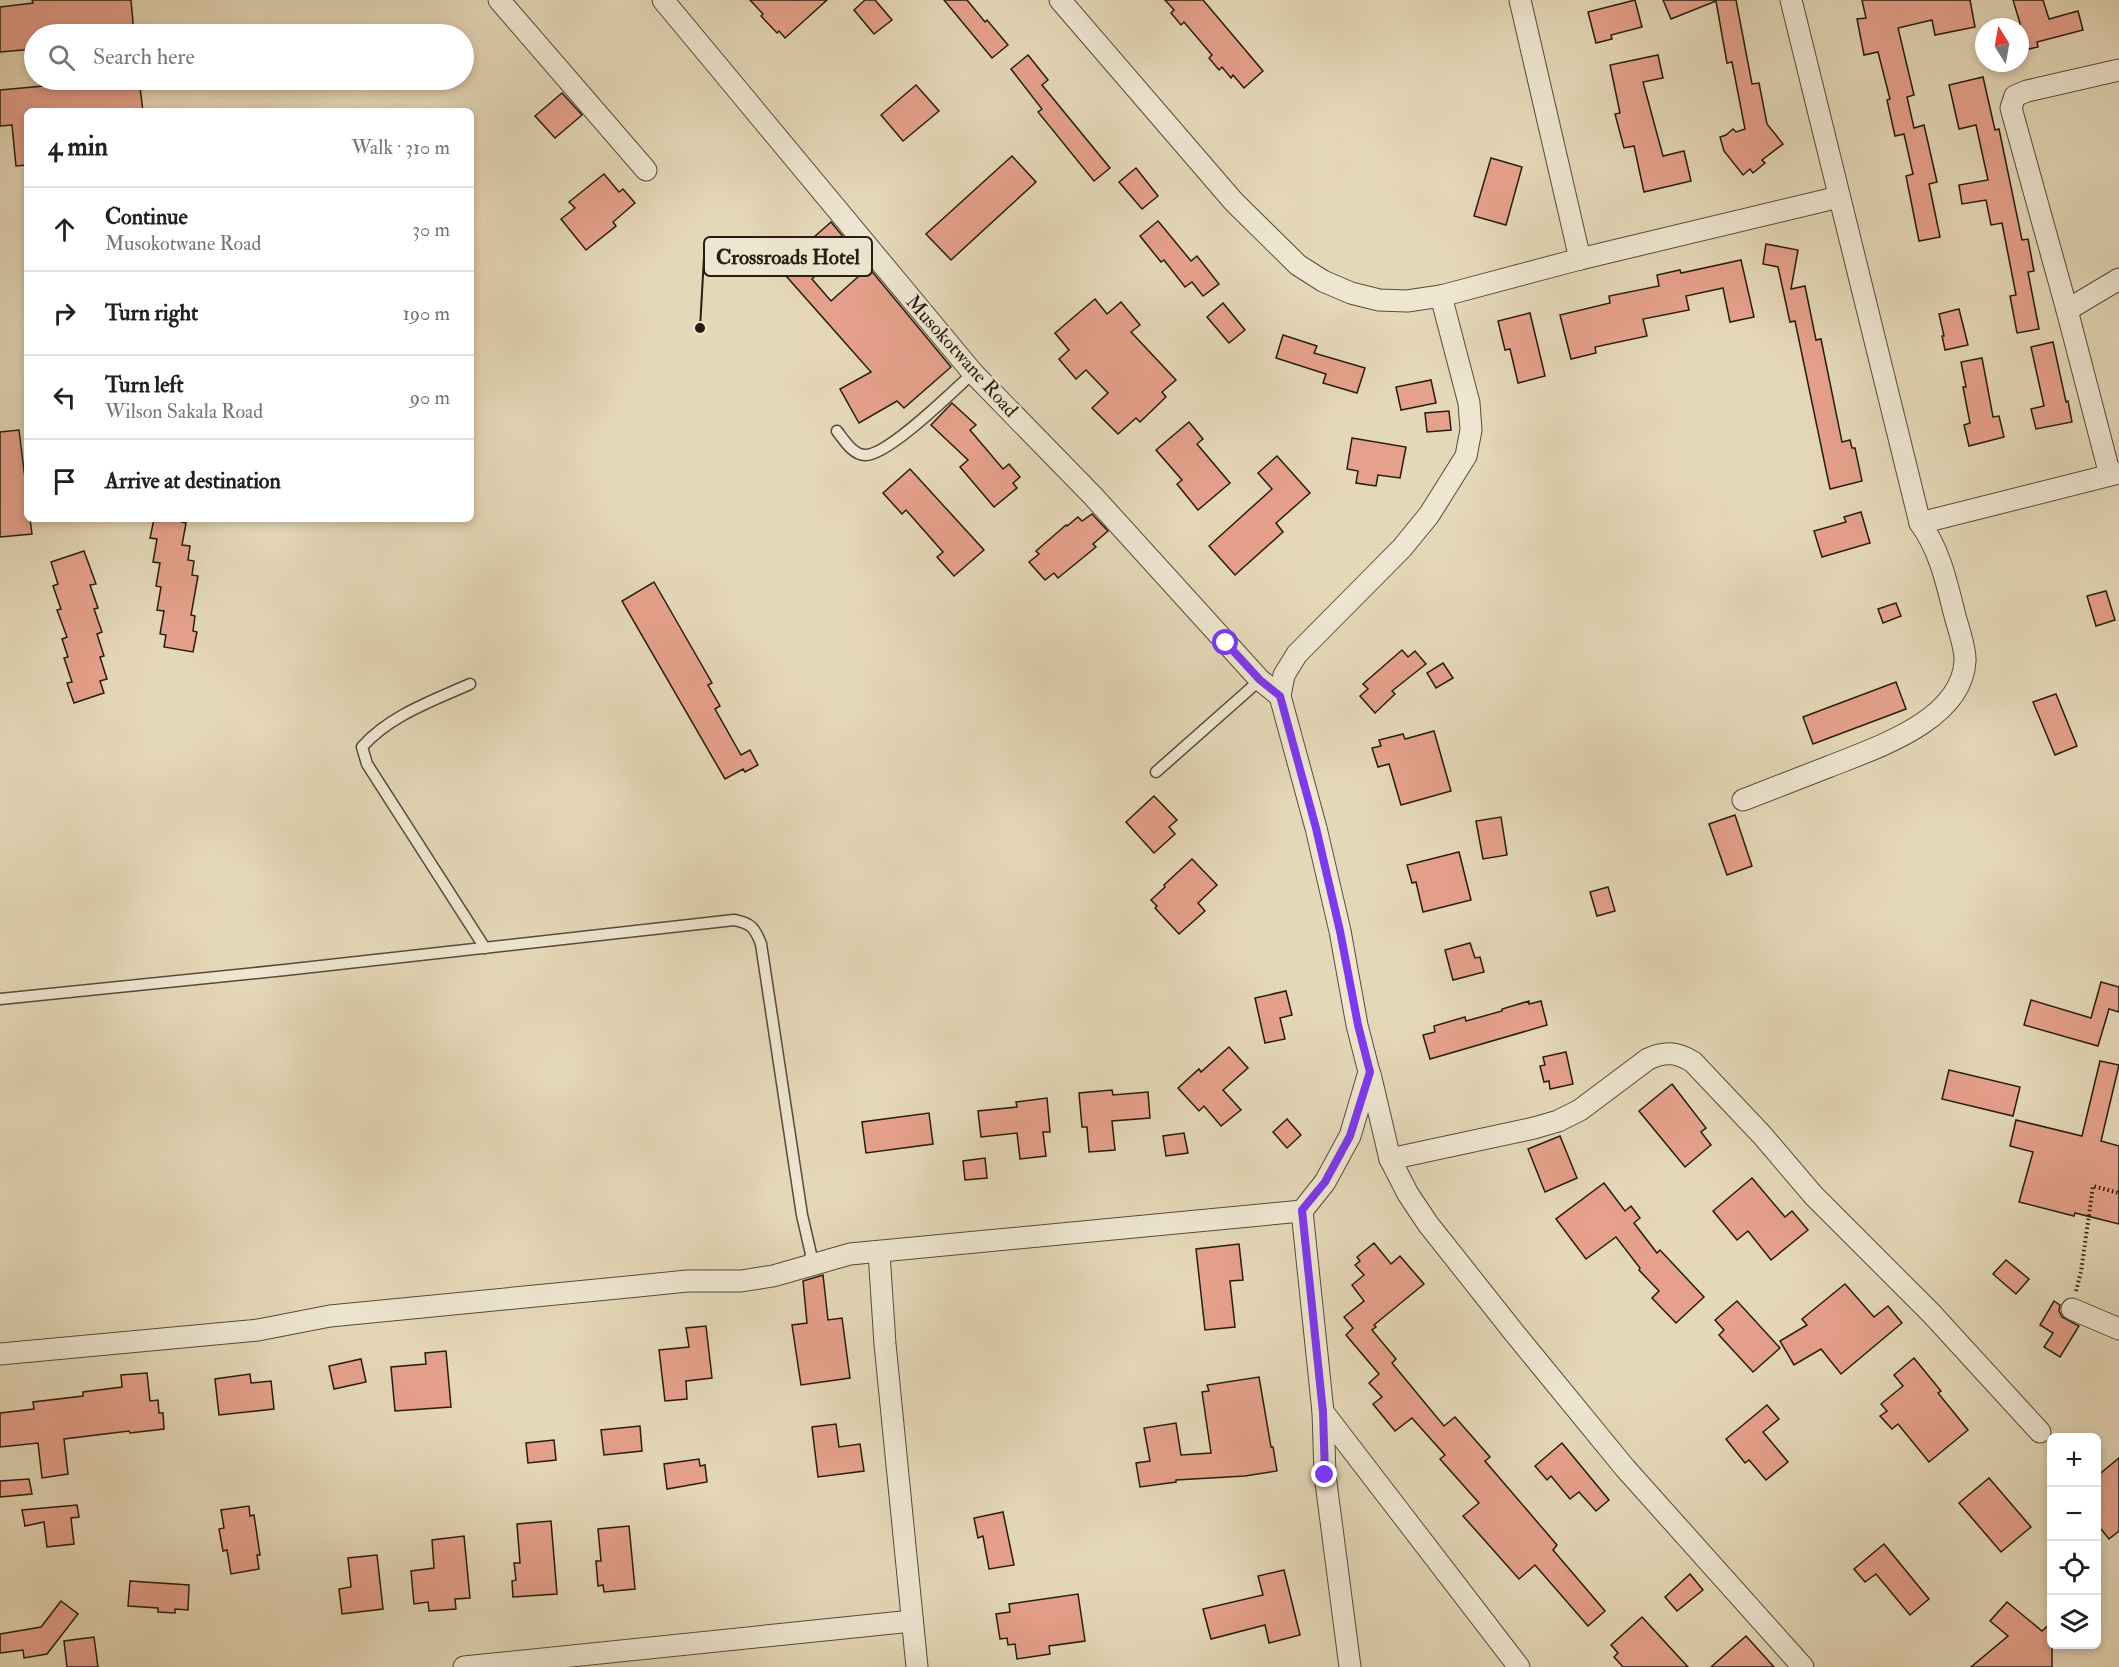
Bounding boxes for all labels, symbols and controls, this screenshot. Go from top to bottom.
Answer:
north arrow [1975,18,2029,72]
search box [24,24,474,90]
icon: search [45,41,78,74]
text: Search here [93,43,195,71]
text: 4 min [48,131,108,163]
text: Walk · 310 m [351,135,450,160]
text: Continue [105,203,188,231]
icon: ahead [48,213,81,246]
text: 30 m [412,217,450,242]
text: Musokotwane Road [105,231,261,256]
callout: Crossroads Hotel [704,237,872,276]
text: Crossroads Hotel [716,244,861,271]
street label: Musokotwane Road [900,290,1024,423]
icon: right [48,297,81,330]
text: Turn right [105,299,198,327]
text: 190 m [403,301,450,326]
text: Turn left [105,371,184,399]
icon: left [48,381,81,414]
text: 90 m [410,385,450,410]
text: Wilson Sakala Road [105,399,263,424]
icon: arrive [48,465,81,498]
text: Arrive at destination [105,467,281,495]
route start [1212,629,1238,655]
map controls [2047,1433,2101,1649]
button: + [2047,1433,2101,1487]
route end [1311,1461,1337,1487]
button: − [2047,1487,2101,1541]
button: locate [2047,1541,2101,1595]
button: layers [2047,1595,2101,1649]

